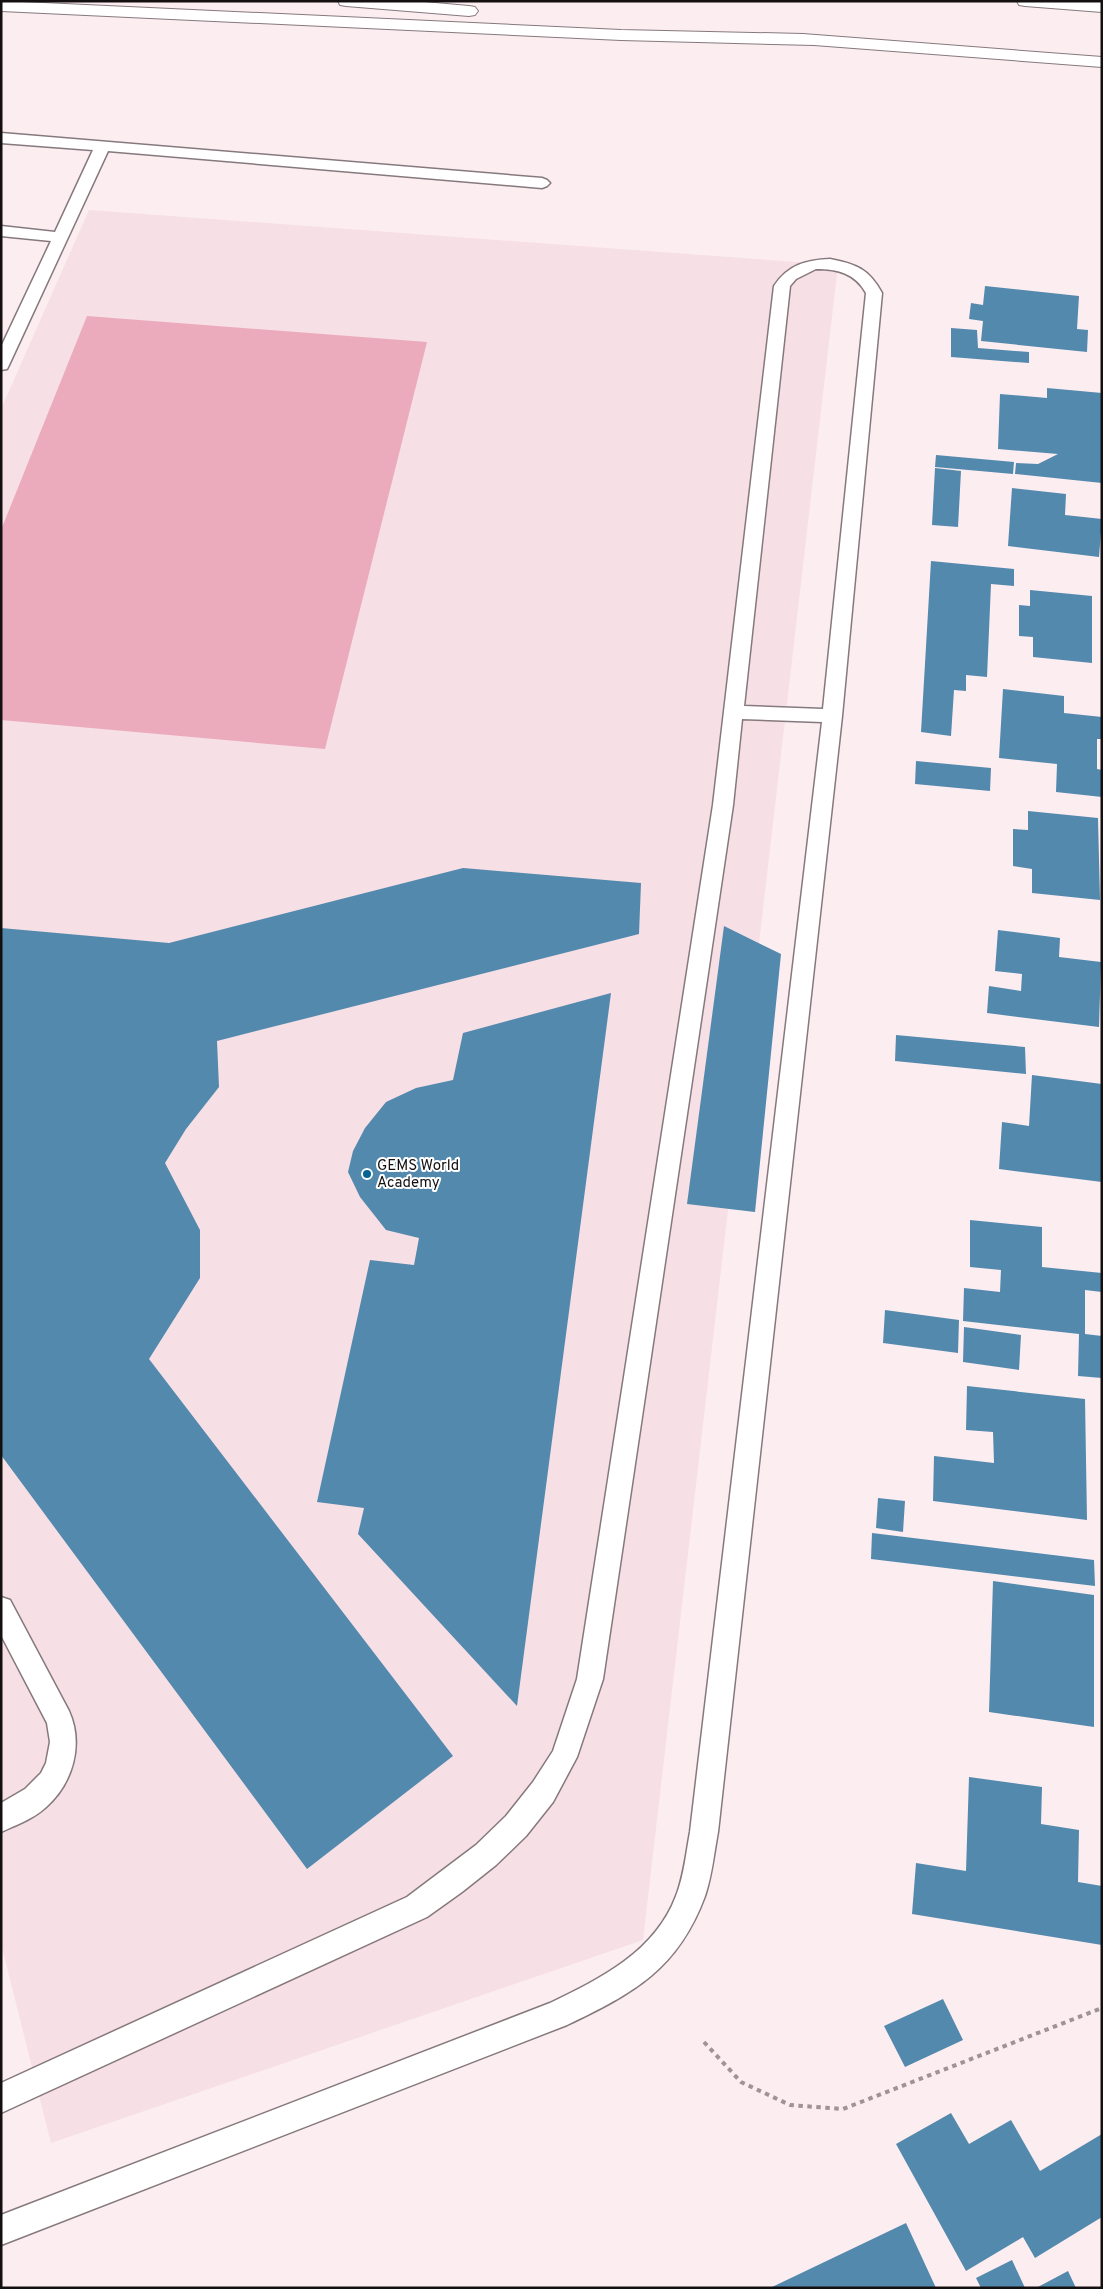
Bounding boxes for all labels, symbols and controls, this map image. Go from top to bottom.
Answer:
place label: GEMS World Academy [377,1157,459,1193]
marker: GEMS World Academy [361,1168,373,1180]

